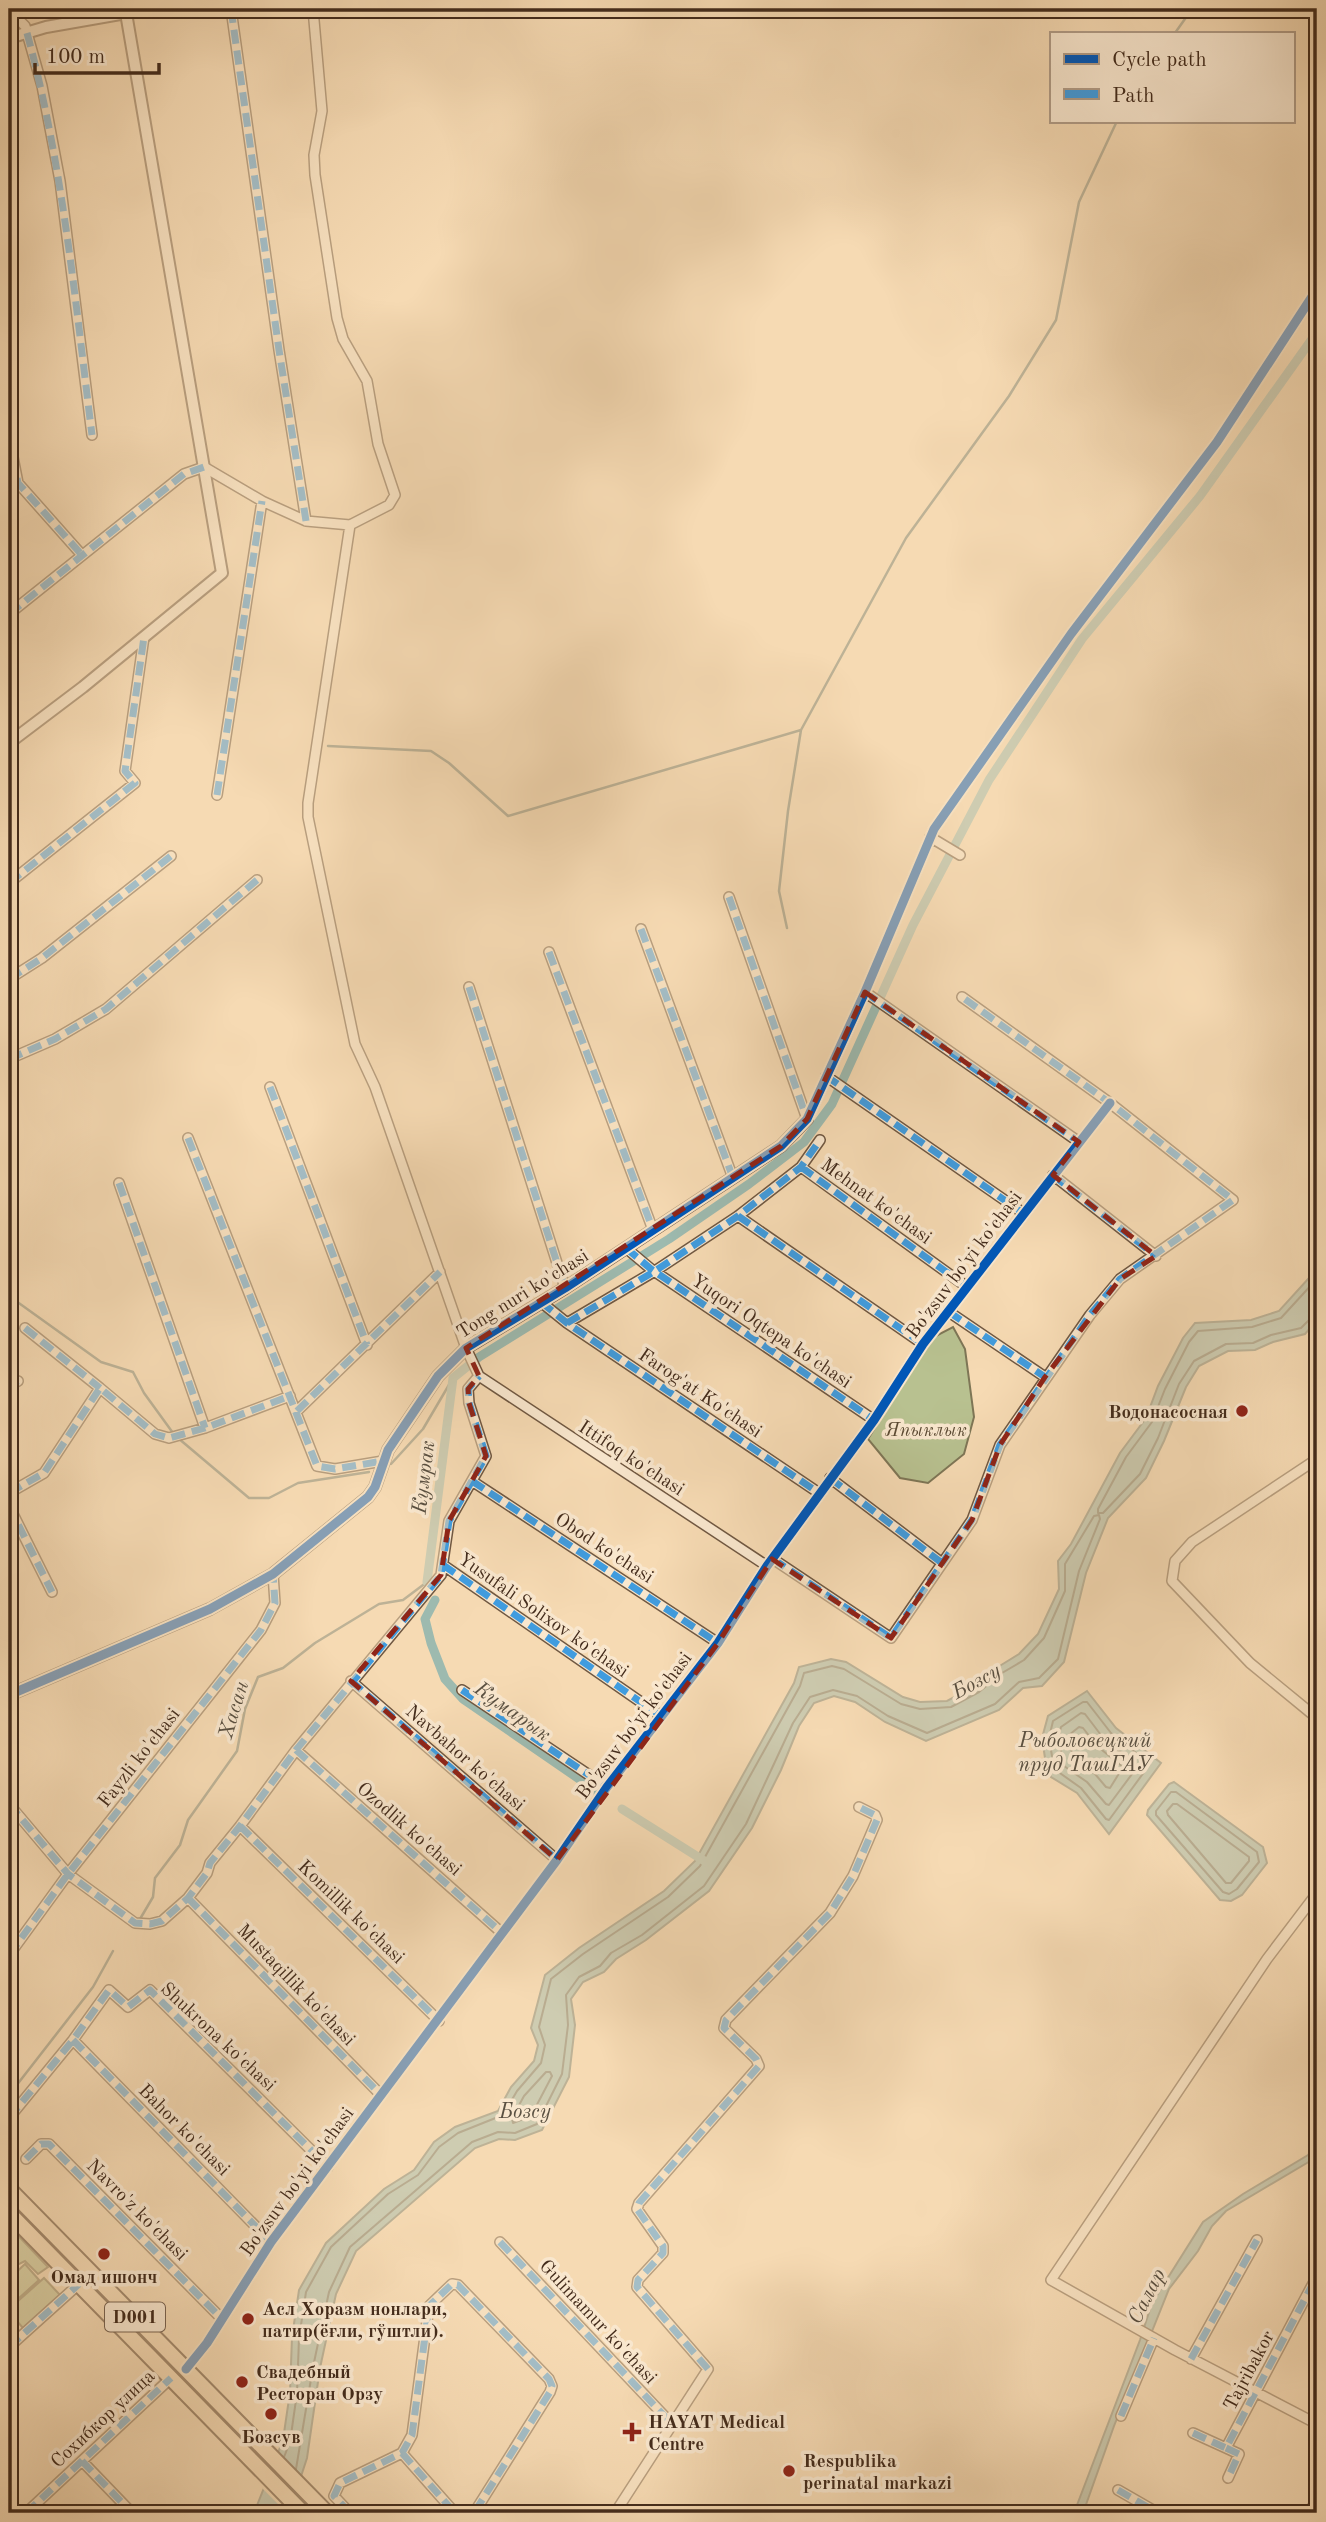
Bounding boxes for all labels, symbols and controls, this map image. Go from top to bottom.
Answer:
scale bar [35,32,159,76]
legend [1050,32,1294,122]
text: 100 m [46,47,105,68]
text: Cycle path [1112,50,1207,71]
text: Path [1112,86,1155,107]
street label: Mehnat ko'chasi [817,1156,934,1248]
street label: Bo'zsuv bo'yi ko'chasi [904,1188,1026,1343]
street label: Tong nuri ko'chasi [454,1247,593,1343]
street label: Yuqori Oqtepa ko'chasi [687,1271,854,1393]
street label: Farog'at Ko'chasi [635,1346,765,1442]
marker: Водонасосная [1234,1403,1250,1419]
place label: Водонасосная [1108,1404,1228,1423]
street label: Ittifoq ko'chasi [574,1418,687,1500]
park label: Япыклык [885,1422,967,1441]
water label: Кумрак [409,1439,439,1516]
street label: Obod ko'chasi [551,1510,656,1588]
street label: Yusufali Solixov ko'chasi [454,1550,631,1682]
street label: Bo'zsuv bo'yi ko'chasi [574,1649,696,1804]
water label: Бозсу [948,1661,1005,1704]
water label: Кумарык [469,1678,554,1746]
water label: Хасан [216,1679,253,1742]
street label: Navbahor ko'chasi [401,1702,527,1815]
street label: Fayzli ko'chasi [96,1705,184,1812]
water label: Рыболовецкий пруд ТашГАУ [1017,1731,1155,1776]
street label: Ozodlik ko'chasi [352,1780,464,1880]
street label: Komillik ko'chasi [293,1857,407,1968]
street label: Mustaqillik ko'chasi [232,1921,358,2050]
street label: Shukrona ko'chasi [156,1980,278,2096]
street label: Bahor ko'chasi [134,2081,233,2180]
water label: Бозсу [498,2102,551,2123]
street label: Bo'zsuv bo'yi ko'chasi [238,2105,358,2260]
street label: Navro'z ko'chasi [82,2157,190,2265]
marker: Омад ишонч [96,2246,112,2262]
street label: Gulimamur ko'chasi [535,2257,659,2388]
water label: Салар [1125,2266,1170,2328]
place label: Омад ишонч [51,2269,157,2288]
place label: Асл Хоразм нонлари, патир(ёғли, гўштли). [262,2301,447,2342]
road number: D001 [105,2302,165,2332]
marker: Асл Хоразм нонлари, патир(ёғли, гўштли). [240,2311,256,2327]
street label: Tajribakor [1221,2328,1279,2414]
place label: Свадебный Ресторан Орзу [256,2364,383,2405]
street label: Сохибкор улица [48,2367,160,2472]
marker: Свадебный Ресторан Орзу [234,2374,250,2390]
marker: Бозсув [263,2406,279,2422]
place label: HAYAT Medical Centre [648,2414,785,2455]
marker: HAYAT Medical Centre [622,2422,642,2442]
place label: Бозсув [241,2429,301,2448]
place label: Respublika perinatal markazi [803,2453,952,2494]
marker: Respublika perinatal markazi [781,2463,797,2479]

